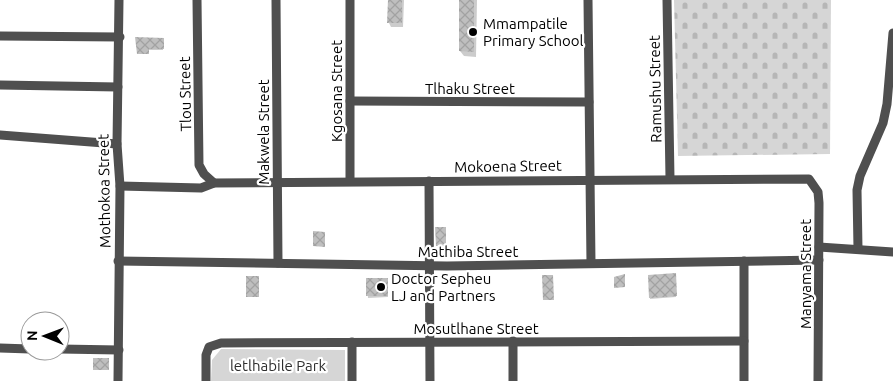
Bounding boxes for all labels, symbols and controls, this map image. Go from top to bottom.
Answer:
place label: Mmampatile Primary School [483,15,584,49]
marker: Mmampatile Primary School [467,26,479,38]
street label: Ramushu Street [646,35,664,143]
street label: Kgosana Street [328,40,345,142]
street label: Tlou Street [176,56,194,132]
street label: Makwela Street [255,79,272,185]
street label: Tlhaku Street [425,80,515,97]
street label: Mothokoa Street [95,134,113,248]
street label: Mokoena Street [454,157,562,175]
street label: Manyama Street [797,219,814,329]
street label: Mathiba Street [418,243,518,260]
place label: Doctor Sepheu LJ and Partners [391,270,496,304]
marker: Doctor Sepheu LJ and Partners [375,281,387,293]
north arrow [20,311,70,361]
street label: Mosutlhane Street [413,320,539,337]
text: N [24,330,40,341]
park label: letlhabile Park [230,357,327,374]

